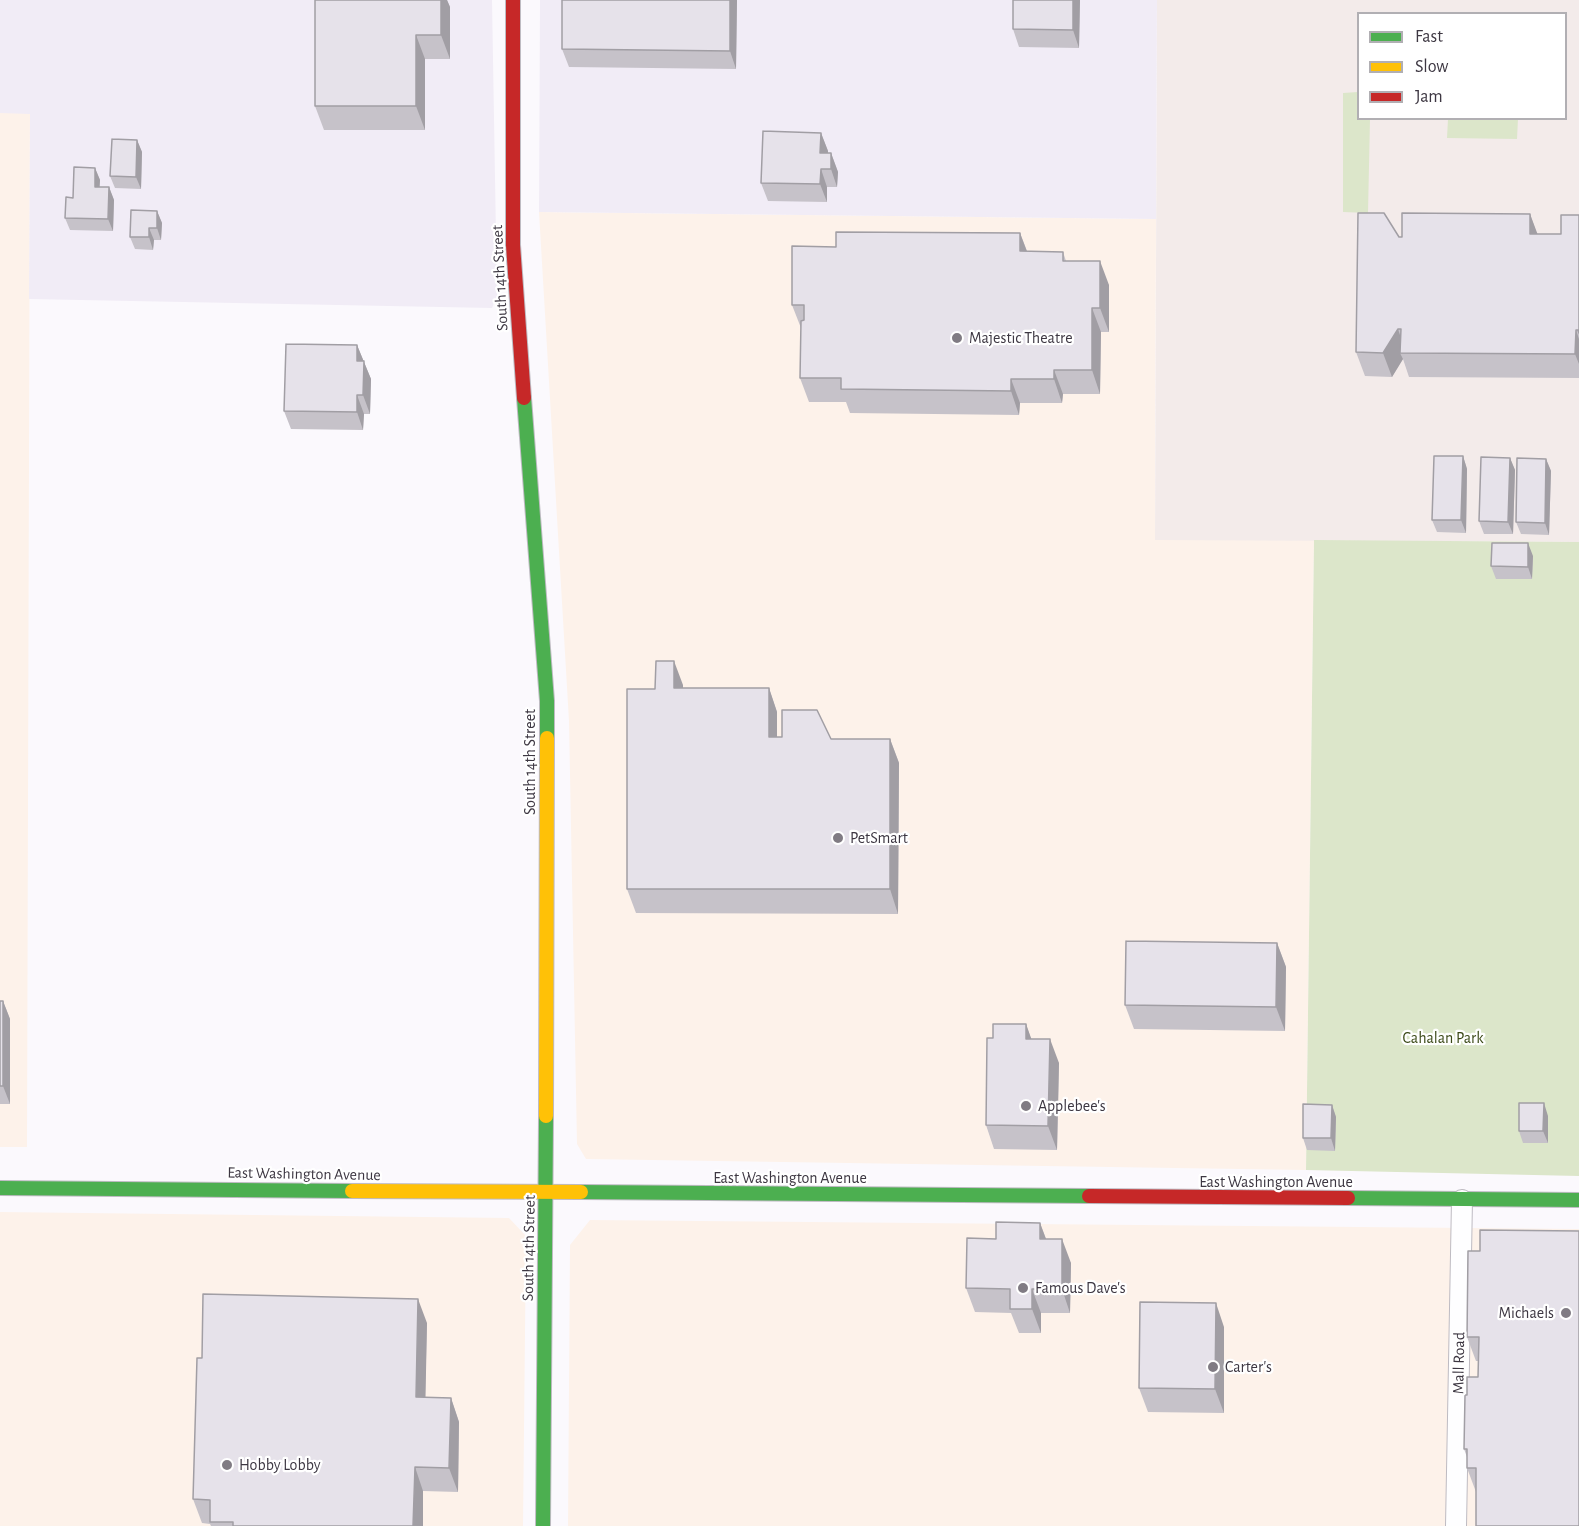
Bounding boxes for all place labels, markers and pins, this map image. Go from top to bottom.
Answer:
place label: Majestic Theatre [969,328,1073,348]
marker: Majestic Theatre [950,331,964,345]
place label: PetSmart [850,828,908,848]
marker: PetSmart [831,831,845,845]
place label: Applebee's [1038,1096,1106,1116]
marker: Applebee's [1019,1099,1033,1113]
place label: Famous Dave's [1035,1278,1126,1298]
marker: Famous Dave's [1016,1281,1030,1295]
place label: Michaels [1498,1303,1554,1323]
marker: Michaels [1559,1306,1573,1320]
place label: Carter's [1225,1357,1272,1377]
marker: Carter's [1206,1360,1220,1374]
place label: Hobby Lobby [239,1455,321,1475]
marker: Hobby Lobby [220,1458,234,1472]

